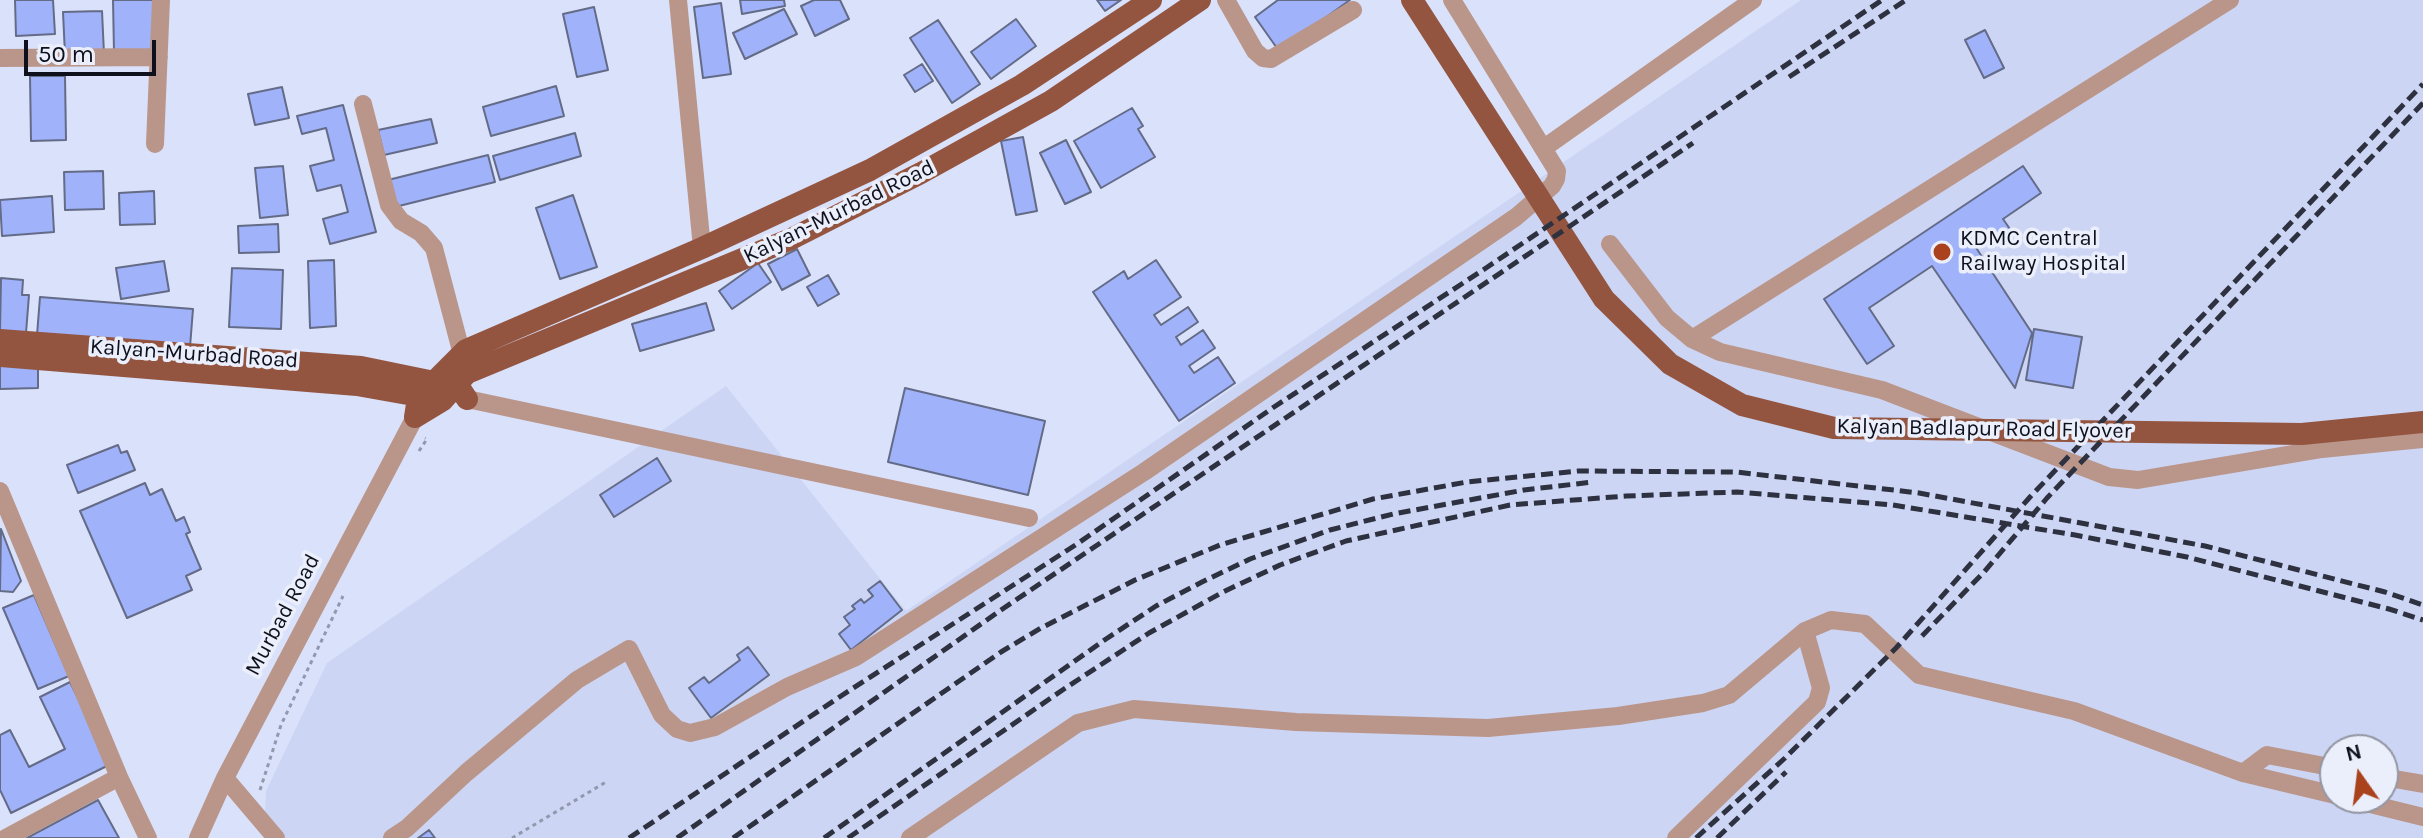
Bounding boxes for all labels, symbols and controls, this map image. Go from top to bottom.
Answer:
scale bar [28,24,160,74]
text: 50 m [38,40,94,68]
street label: Kalyan-Murbad Road [739,154,939,270]
place label: KDMC Central Railway Hospital [1960,226,2126,278]
marker: KDMC Central Railway Hospital [1931,241,1953,263]
street label: Kalyan-Murbad Road [89,334,299,374]
street label: Kalyan Badlapur Road Flyover [1836,413,2132,445]
street label: Murbad Road [240,550,326,680]
north arrow [2319,734,2399,814]
text: N [2343,738,2364,767]

